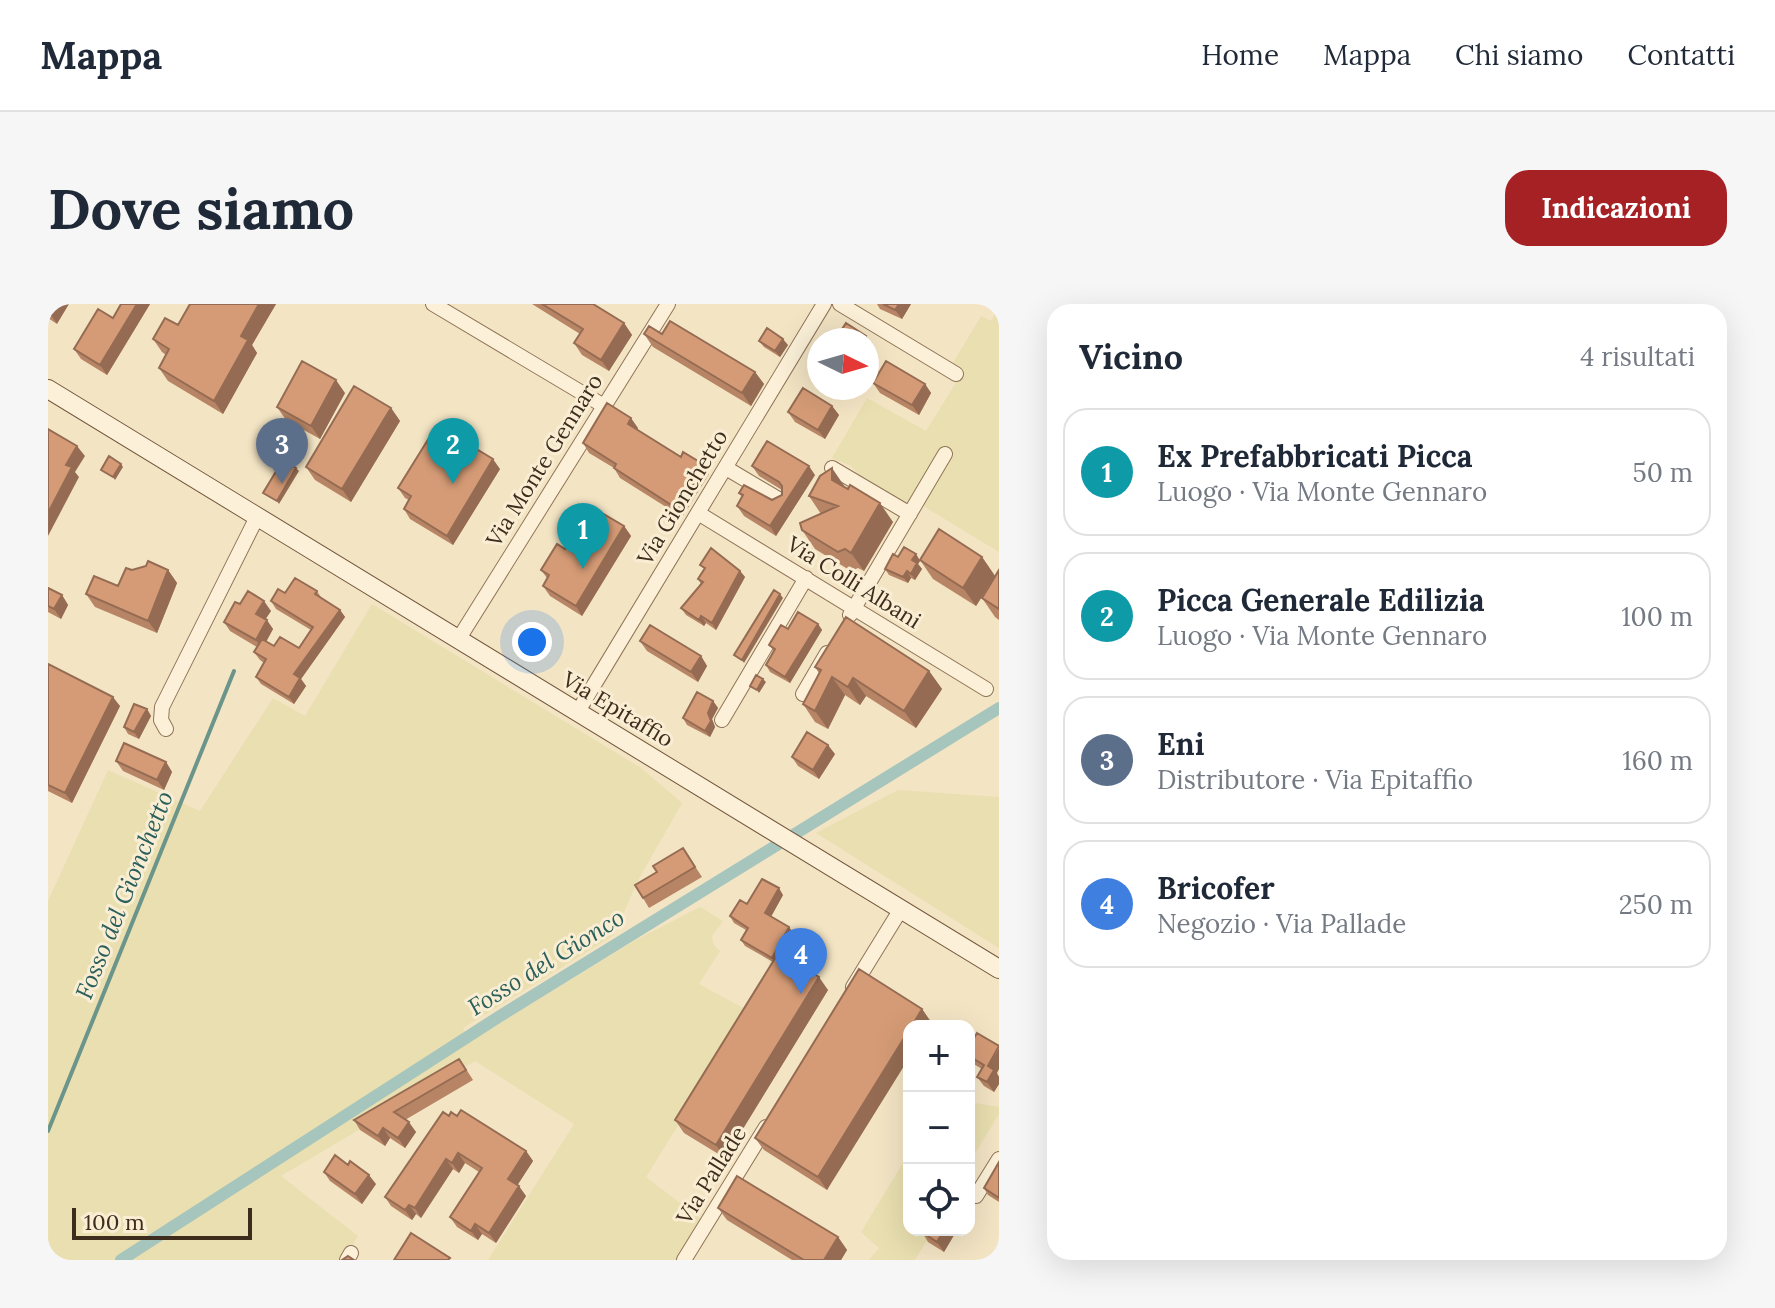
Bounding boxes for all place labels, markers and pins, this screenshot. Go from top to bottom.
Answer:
pin: 3 [256,418,308,484]
pin: 2 [427,418,479,484]
pin: 1 [557,503,609,569]
pin: 4 [775,928,827,994]

